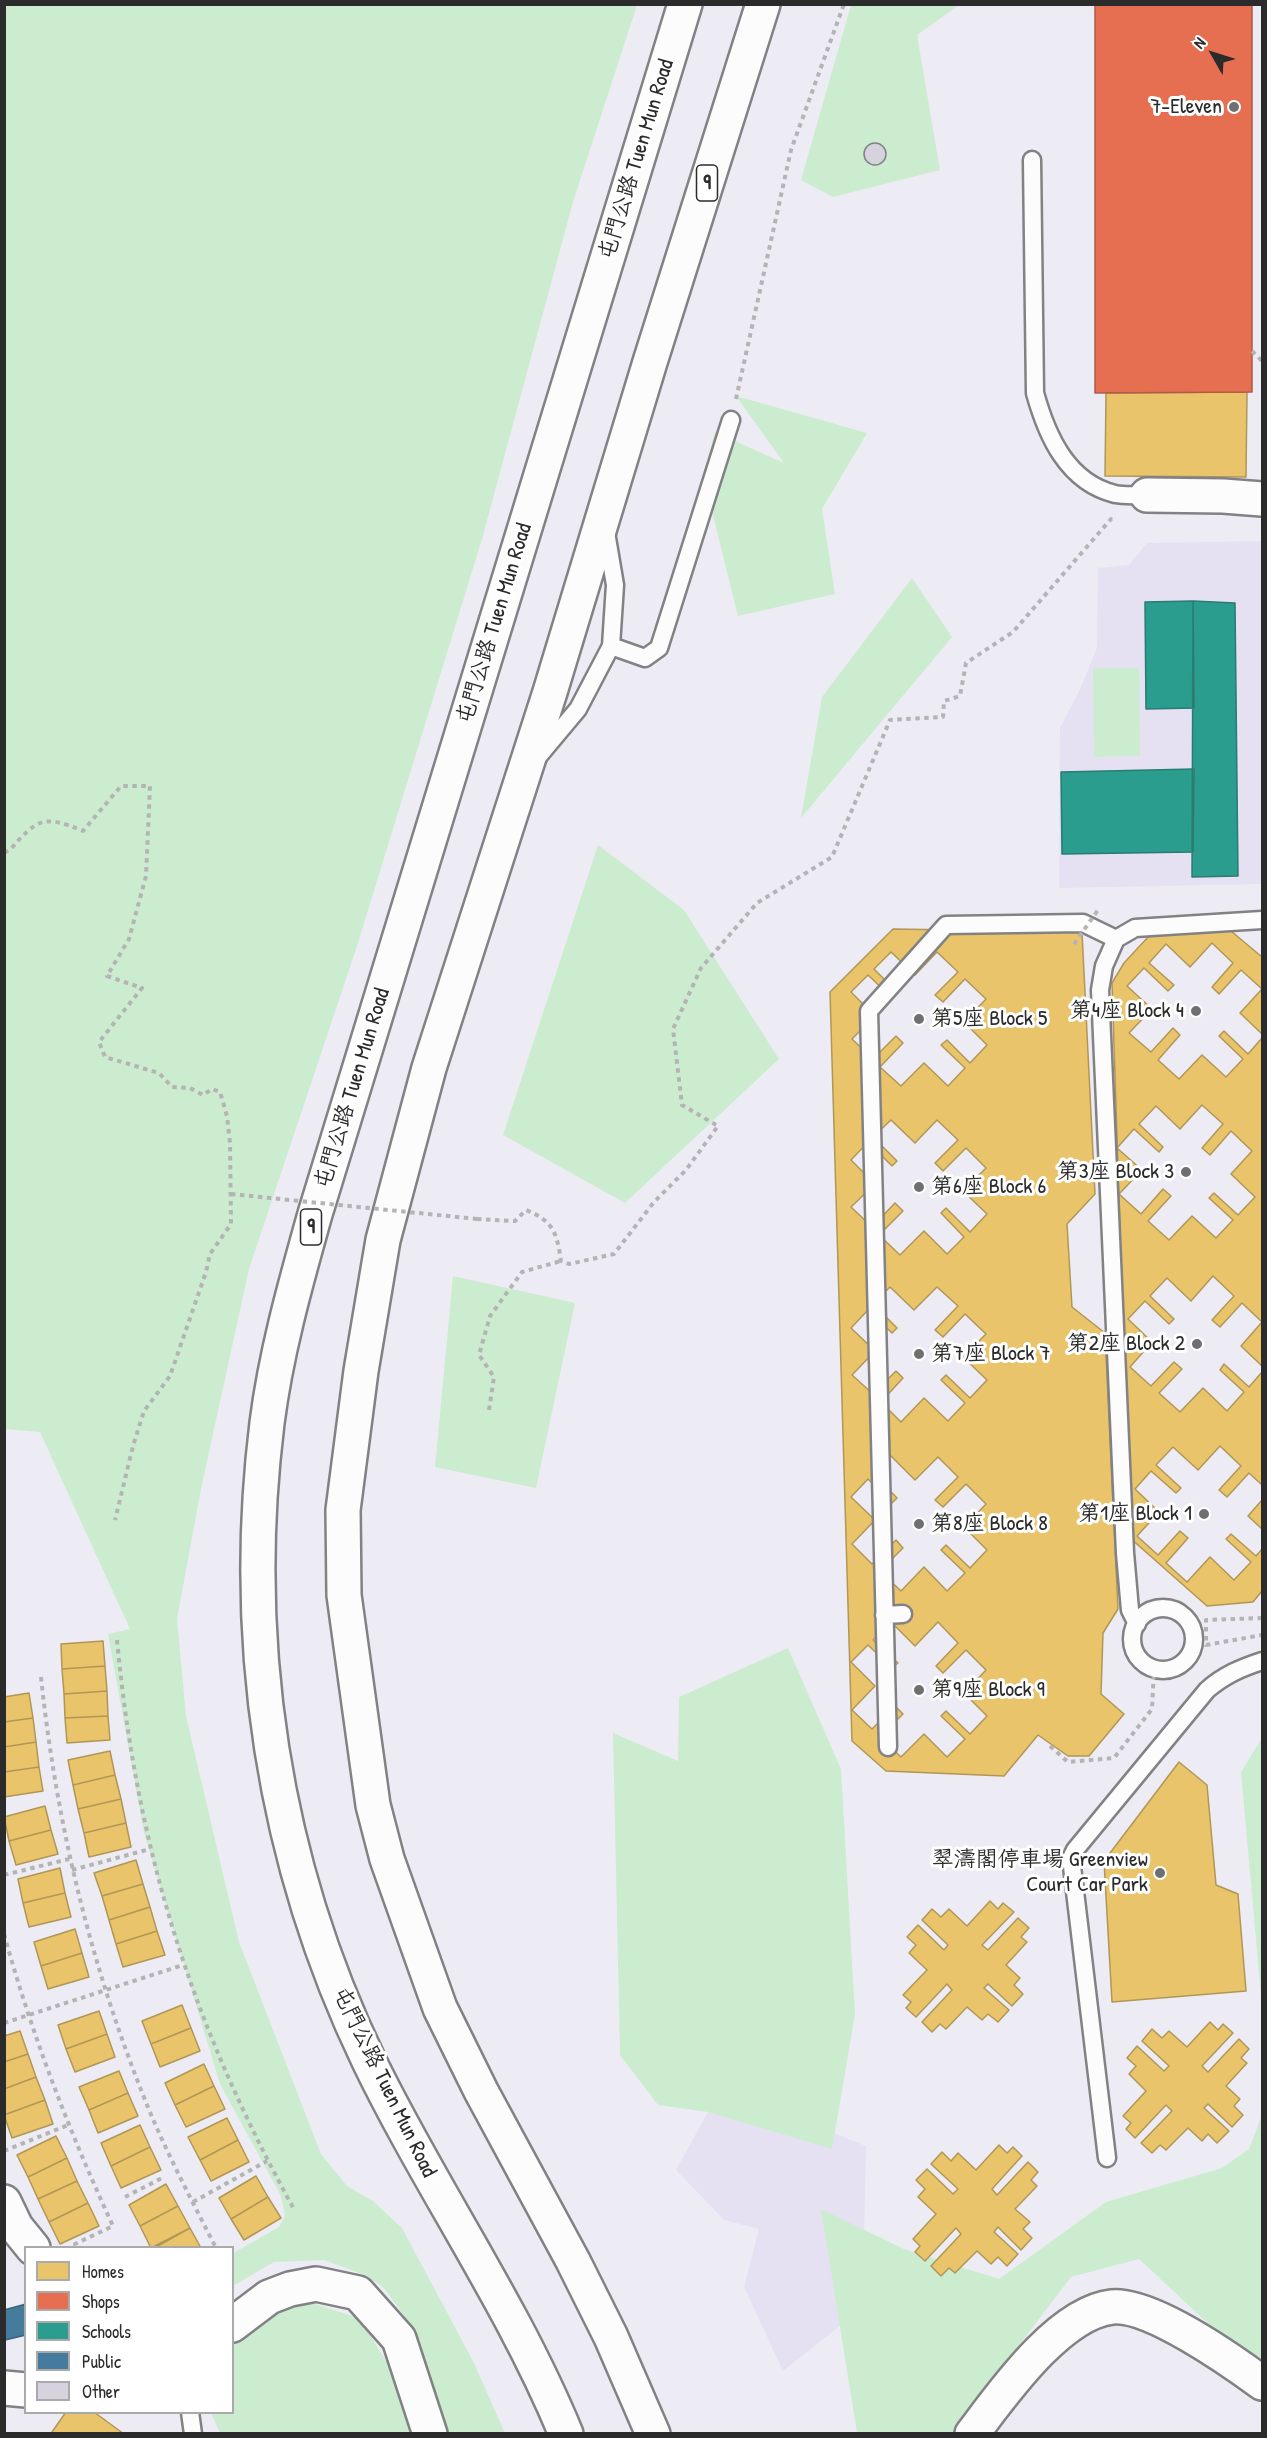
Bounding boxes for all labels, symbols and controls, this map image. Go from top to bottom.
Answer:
north arrow [1183,24,1243,84]
text: N [1188,32,1210,53]
street label: 屯門公路 Tuen Mun Road [594,56,680,264]
place label: 7-Eleven [1150,94,1222,120]
marker: 7-Eleven [1227,100,1241,114]
road number: 9 [696,165,718,201]
street label: 屯門公路 Tuen Mun Road [452,520,538,728]
street label: 屯門公路 Tuen Mun Road [310,985,396,1193]
place label: 第4座 Block 4 [1070,998,1184,1024]
marker: 第4座 Block 4 [1189,1004,1203,1018]
place label: 第5座 Block 5 [931,1006,1047,1032]
marker: 第5座 Block 5 [912,1012,926,1026]
place label: 第3座 Block 3 [1057,1159,1174,1185]
marker: 第3座 Block 3 [1179,1165,1193,1179]
place label: 第6座 Block 6 [931,1174,1046,1200]
marker: 第6座 Block 6 [912,1180,926,1194]
road number: 9 [300,1209,322,1245]
place label: 第2座 Block 2 [1067,1331,1185,1357]
marker: 第2座 Block 2 [1190,1337,1204,1351]
place label: 第7座 Block 7 [931,1341,1050,1367]
marker: 第7座 Block 7 [912,1347,926,1361]
place label: 第1座 Block 1 [1078,1501,1192,1527]
marker: 第1座 Block 1 [1197,1507,1211,1521]
place label: 第8座 Block 8 [931,1511,1048,1537]
marker: 第8座 Block 8 [912,1517,926,1531]
place label: 第9座 Block 9 [931,1677,1045,1703]
marker: 第9座 Block 9 [912,1683,926,1697]
place label: 翠濤閣停車場 Greenview Court Car Park [932,1847,1148,1898]
marker: 翠濤閣停車場 Greenview Court Car Park [1153,1866,1167,1880]
street label: 屯門公路 Tuen Mun Road [326,1982,442,2182]
legend [24,2246,234,2414]
text: Homes [82,2259,124,2284]
text: Shops [82,2289,120,2314]
text: Schools [82,2319,131,2344]
text: Public [82,2349,121,2374]
text: Other [82,2379,120,2404]

